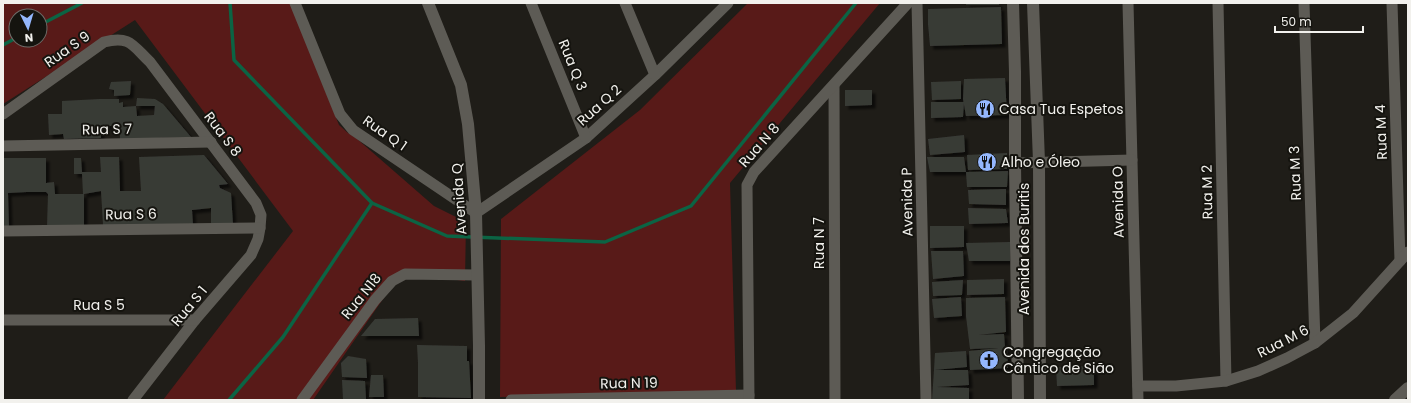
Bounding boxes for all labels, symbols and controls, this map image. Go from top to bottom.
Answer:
north arrow [8,8,48,48]
scale bar [1275,8,1363,34]
text: 50 m [1281,13,1312,30]
street label: Rua S 9 [40,26,94,72]
text: N [24,30,34,46]
street label: Rua Q 3 [554,36,592,94]
street label: Rua Q 2 [572,80,626,130]
restaurant icon: Casa Tua Espetos [974,98,996,120]
place label: Casa Tua Espetos [999,99,1124,119]
street label: Rua M 4 [1370,104,1392,160]
street label: Rua S 8 [200,107,247,161]
street label: Rua Q 1 [359,110,411,156]
street label: Rua N 8 [734,118,784,172]
street label: Rua S 7 [82,119,133,139]
street label: Rua M 3 [1284,145,1306,201]
restaurant icon: Alho e Óleo [976,151,998,173]
place label: Alho e Óleo [1001,152,1080,172]
street label: Avenida Q [447,162,471,236]
street label: Rua M 2 [1197,165,1217,219]
street label: Avenida O [1107,166,1129,238]
street label: Avenida P [896,167,918,237]
street label: Avenida dos Buritis [1014,183,1034,315]
street label: Rua S 6 [105,204,157,224]
street label: Rua N 7 [809,217,829,269]
street label: Rua N18 [336,269,386,323]
street label: Rua S 1 [166,282,212,330]
street label: Rua S 5 [73,295,125,315]
street label: Rua M 6 [1254,319,1312,362]
place label: Congregação Cântico de Sião [1003,342,1114,378]
church icon: Congregação Cântico de Sião [978,349,1000,371]
street label: Rua N 19 [600,372,658,394]

